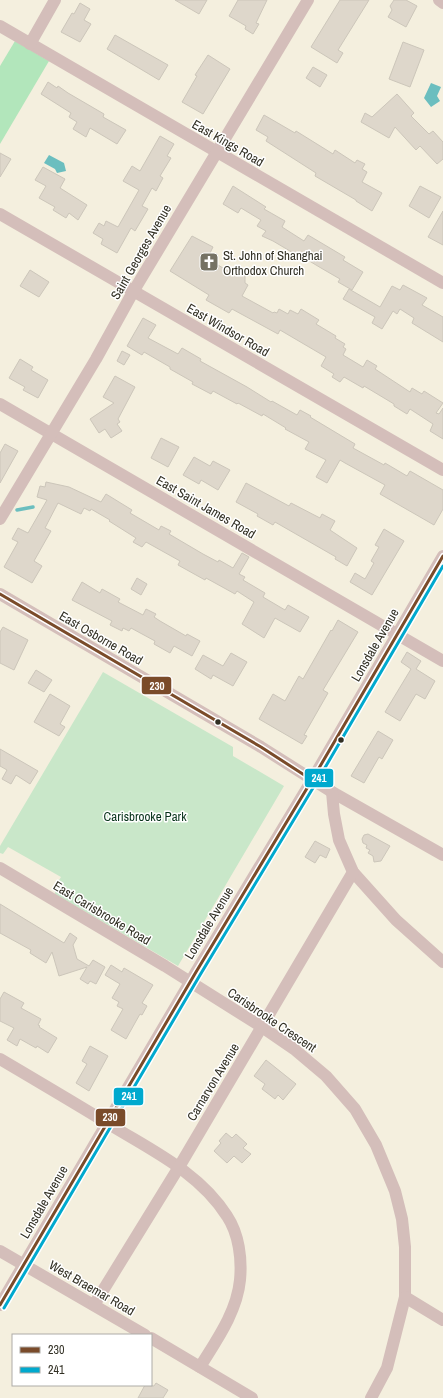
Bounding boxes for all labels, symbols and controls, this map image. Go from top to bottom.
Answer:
street label: East Kings Road [189,116,267,170]
street label: Saint Georges Avenue [107,201,175,303]
place label: St. John of Shanghai Orthodox Church [223,247,323,279]
church icon: St. John of Shanghai Orthodox Church [198,251,220,273]
street label: East Windsor Road [184,300,272,361]
street label: East Saint James Road [153,472,259,542]
street label: Lonsdale Avenue [347,605,403,685]
street label: East Osborne Road [56,607,146,669]
line badge: 230 [141,676,172,695]
text: 230 [149,679,165,693]
unlabelled marker [213,717,223,727]
unlabelled marker [336,735,346,745]
line badge: 241 [304,768,334,788]
text: 241 [311,771,327,785]
park label: Carisbrooke Park [104,808,187,825]
street label: East Carisbrooke Road [50,877,154,949]
street label: Lonsdale Avenue [181,884,237,962]
street label: Carisbrooke Crescent [224,984,320,1056]
street label: Carnarvon Avenue [183,1040,243,1124]
line badge: 241 [113,1087,144,1106]
text: 241 [121,1089,137,1103]
line badge: 230 [95,1108,126,1127]
text: 230 [102,1110,118,1124]
street label: Lonsdale Avenue [16,1162,72,1242]
street label: West Braemar Road [46,1257,138,1319]
legend [12,1334,152,1386]
text: 230 [48,1342,64,1358]
text: 241 [48,1362,65,1378]

